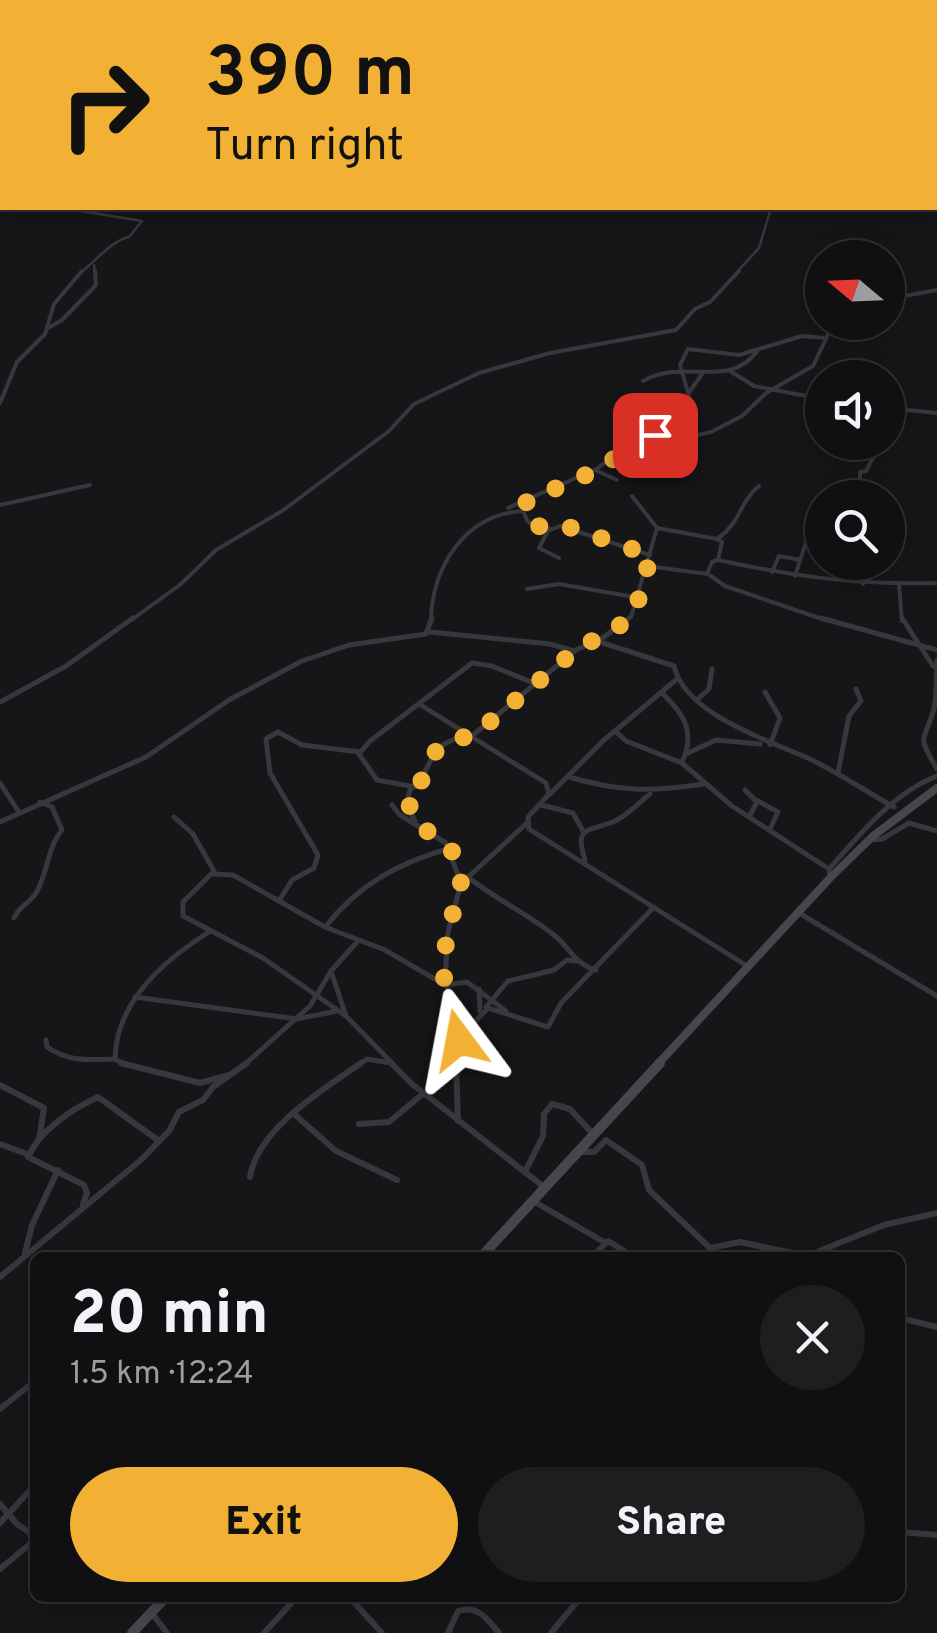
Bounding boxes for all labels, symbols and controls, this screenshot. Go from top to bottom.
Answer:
text: 390 m [205,32,415,121]
icon: right [40,40,170,170]
text: Turn right [205,119,404,176]
north arrow [805,240,905,340]
map controls [805,240,905,580]
button: sound [805,360,905,460]
pin [613,393,698,478]
icon: arrive [628,408,683,463]
button: search [805,480,905,580]
position arrow [407,988,511,1092]
text: 20 min [70,1279,269,1355]
button: close [760,1285,865,1390]
text: 1.5 km · 12:24 [70,1355,254,1395]
button: Exit [70,1467,458,1582]
button: Share [478,1467,865,1582]

